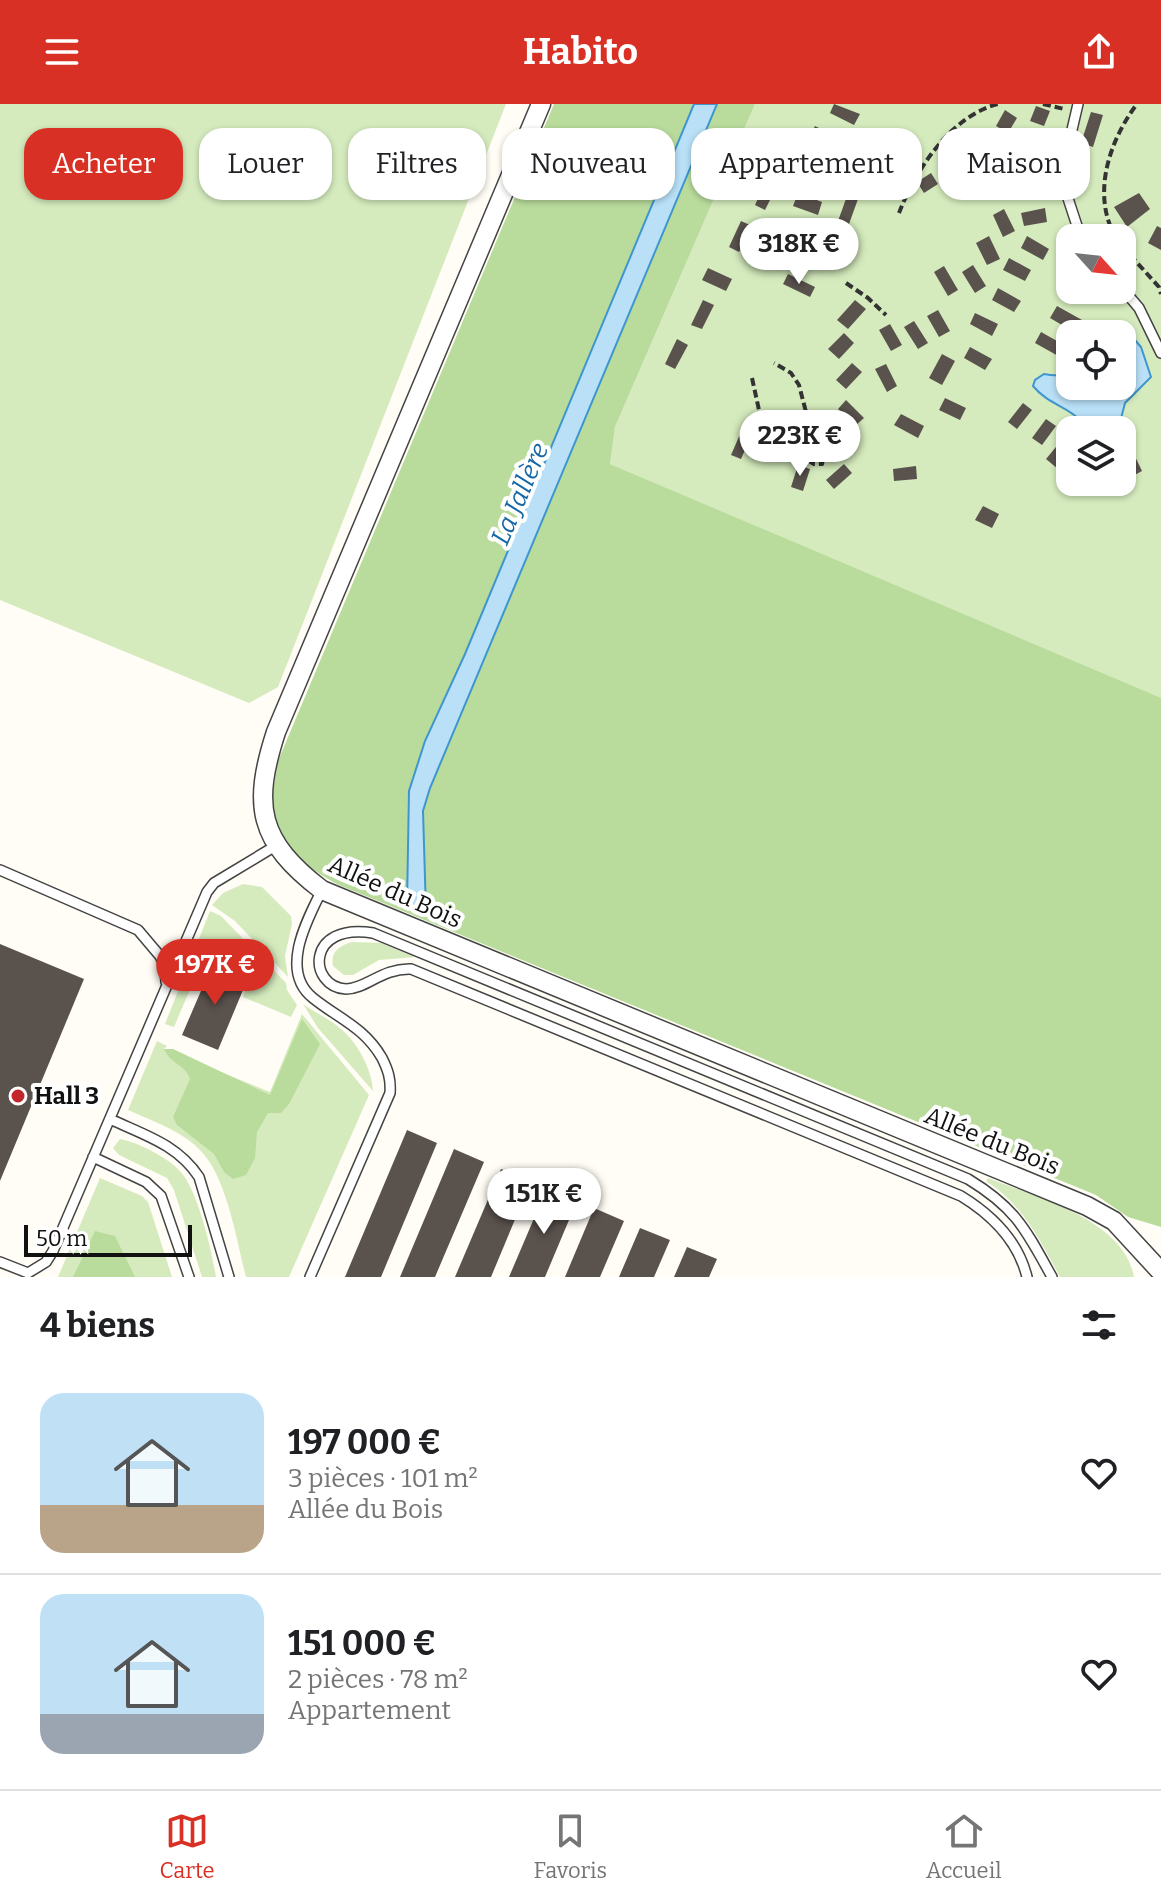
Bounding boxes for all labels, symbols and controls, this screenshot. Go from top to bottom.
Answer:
icon: menu [40,30,84,74]
text: Habito [523,30,638,74]
icon: share [1077,30,1121,74]
chip: Acheter [24,128,183,200]
chip: Louer [199,128,332,200]
chip: Filtres [348,128,486,200]
chip: Nouveau [502,128,675,200]
chip: Appartement [691,128,922,200]
chip: Maison [938,128,1090,200]
pin: 318K € [734,218,864,286]
north arrow [1056,224,1136,304]
map controls [1056,224,1136,496]
text: 318K € [758,228,840,259]
button: locate [1056,320,1136,400]
pin: 223K € [735,410,865,478]
button: layers [1056,416,1136,496]
text: 223K € [757,420,843,451]
water label: La Jallère [485,438,555,550]
street label: Allée du Bois [324,850,466,934]
pin: 197K € [150,939,280,1007]
text: 197K € [174,949,256,980]
place label: Hall 3 [34,1082,99,1110]
marker: Hall 3 [9,1087,27,1105]
street label: Allée du Bois [920,1101,1064,1181]
pin: 151K € [479,1168,609,1236]
text: 151K € [505,1178,583,1209]
scale bar [24,1221,192,1257]
text: 50 m [36,1225,87,1252]
icon: filters [1077,1303,1121,1347]
text: 4 biens [40,1305,155,1346]
text: 197 000 € [288,1422,441,1463]
icon: home [104,1425,200,1521]
icon: heart [1077,1451,1121,1495]
text: 3 pièces · 101 m² [288,1463,478,1494]
text: Allée du Bois [288,1494,443,1525]
text: 151 000 € [288,1623,436,1664]
icon: home [104,1626,200,1722]
icon: heart [1077,1652,1121,1696]
text: 2 pièces · 78 m² [288,1664,468,1695]
text: Appartement [288,1695,451,1726]
tab: Carte [159,1809,215,1884]
tab: Favoris [534,1809,607,1884]
tab: Accueil [926,1809,1002,1884]

